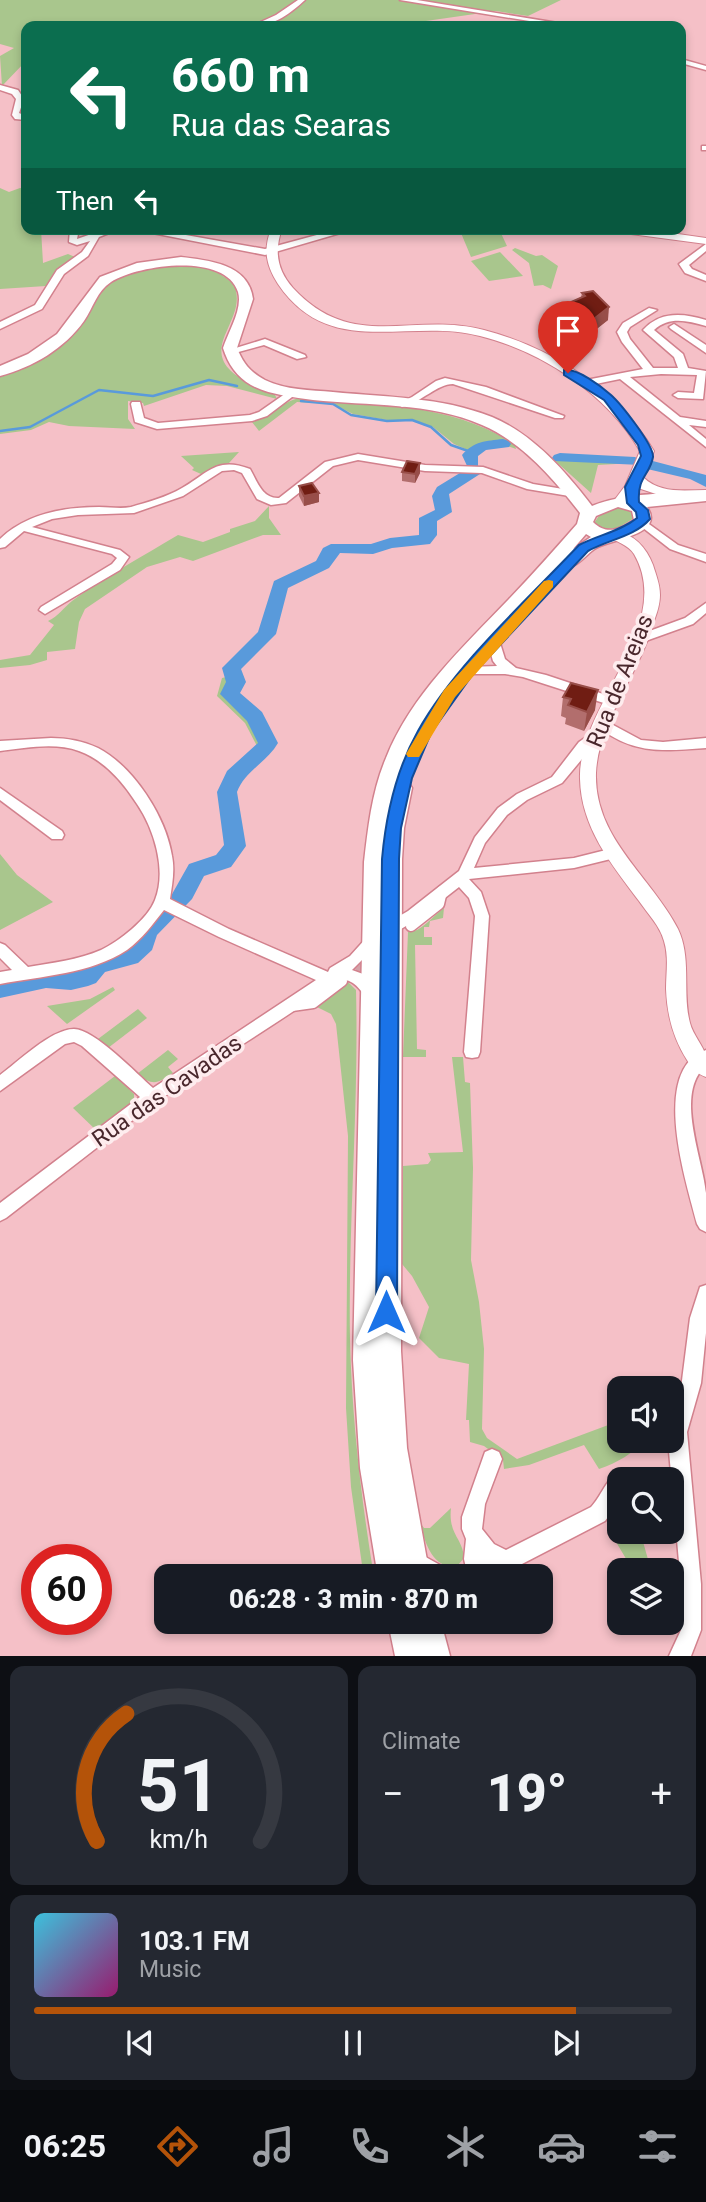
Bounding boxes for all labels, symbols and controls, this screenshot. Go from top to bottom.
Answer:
text: 660 m [171,47,310,104]
icon: left [56,49,147,140]
text: Rua das Searas [171,106,391,144]
icon: left [128,182,166,220]
text: Then [56,186,114,216]
pin [538,301,598,373]
icon: arrive [549,312,587,350]
street label: Rua de Areias [581,611,659,751]
street label: Rua das Cavadas [87,1029,247,1153]
position arrow [349,1275,423,1349]
map controls [607,1376,684,1635]
button: sound [607,1376,684,1453]
button: search [607,1467,684,1544]
speed limit sign: 60 [21,1544,112,1635]
button: layers [607,1558,684,1635]
text: 06:28 · 3 min · 870 m [229,1584,478,1614]
text: Climate [382,1728,461,1755]
text: 51 [137,1744,221,1830]
text: 19° [487,1763,567,1824]
text: − [382,1772,404,1816]
text: + [650,1772,672,1816]
text: km/h [150,1825,208,1854]
text: 103.1 FM [139,1926,250,1956]
text: Music [139,1956,201,1983]
icon: previous [121,2024,159,2062]
icon: pause [334,2024,372,2062]
icon: next [547,2024,585,2062]
icon: directions [153,2122,202,2171]
icon: music [249,2122,298,2171]
icon: phone [345,2122,394,2171]
icon: climate [441,2122,490,2171]
icon: car [537,2122,586,2171]
icon: filters [633,2122,682,2171]
text: 06:25 [24,2127,106,2165]

